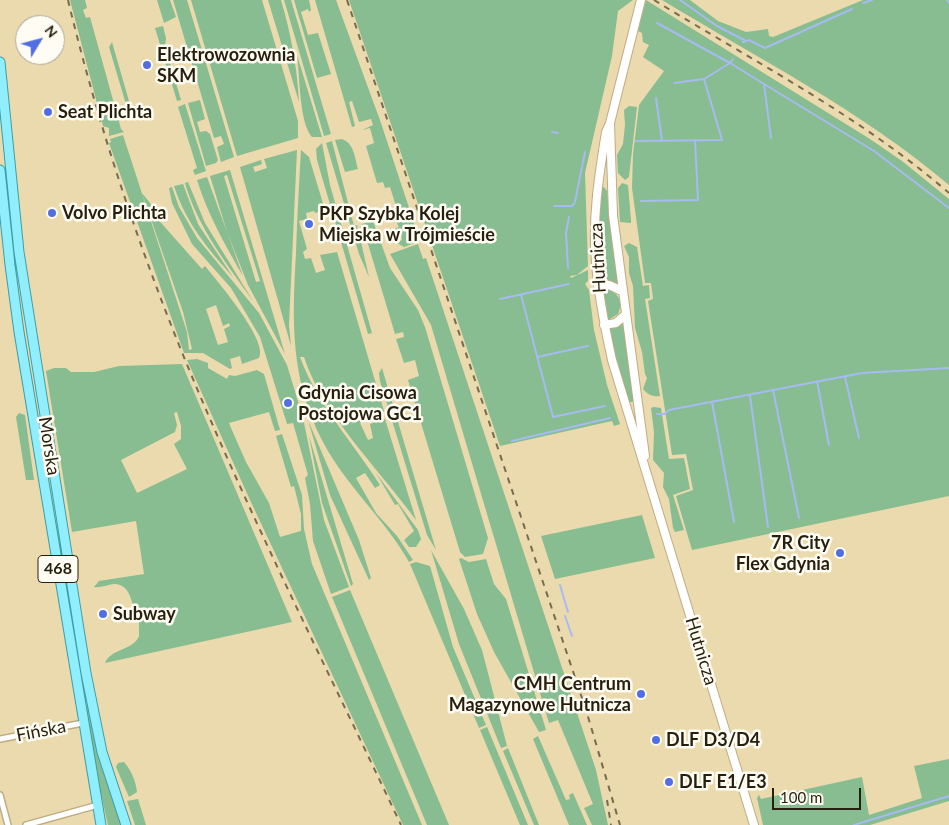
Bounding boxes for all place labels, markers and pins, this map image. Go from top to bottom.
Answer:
place label: Elektrowozownia SKM [157,44,295,86]
marker: Elektrowozownia SKM [141,59,153,71]
place label: Seat Plichta [58,101,152,123]
marker: Seat Plichta [42,106,54,118]
place label: Volvo Plichta [62,202,167,224]
place label: PKP Szybka Kolej Miejska w Trójmieście [319,203,495,245]
marker: Volvo Plichta [46,207,58,219]
marker: PKP Szybka Kolej Miejska w Trójmieście [303,218,315,230]
place label: Gdynia Cisowa Postojowa GC1 [298,382,422,424]
marker: Gdynia Cisowa Postojowa GC1 [282,397,294,409]
place label: 7R City Flex Gdynia [736,532,830,574]
marker: 7R City Flex Gdynia [834,547,846,559]
place label: Subway [113,603,176,625]
marker: Subway [97,608,109,620]
place label: CMH Centrum Magazynowe Hutnicza [449,673,631,716]
marker: CMH Centrum Magazynowe Hutnicza [635,688,647,700]
place label: DLF D3/D4 [666,729,760,751]
marker: DLF D3/D4 [650,734,662,746]
place label: DLF E1/E3 [679,771,767,793]
marker: DLF E1/E3 [663,776,675,788]

